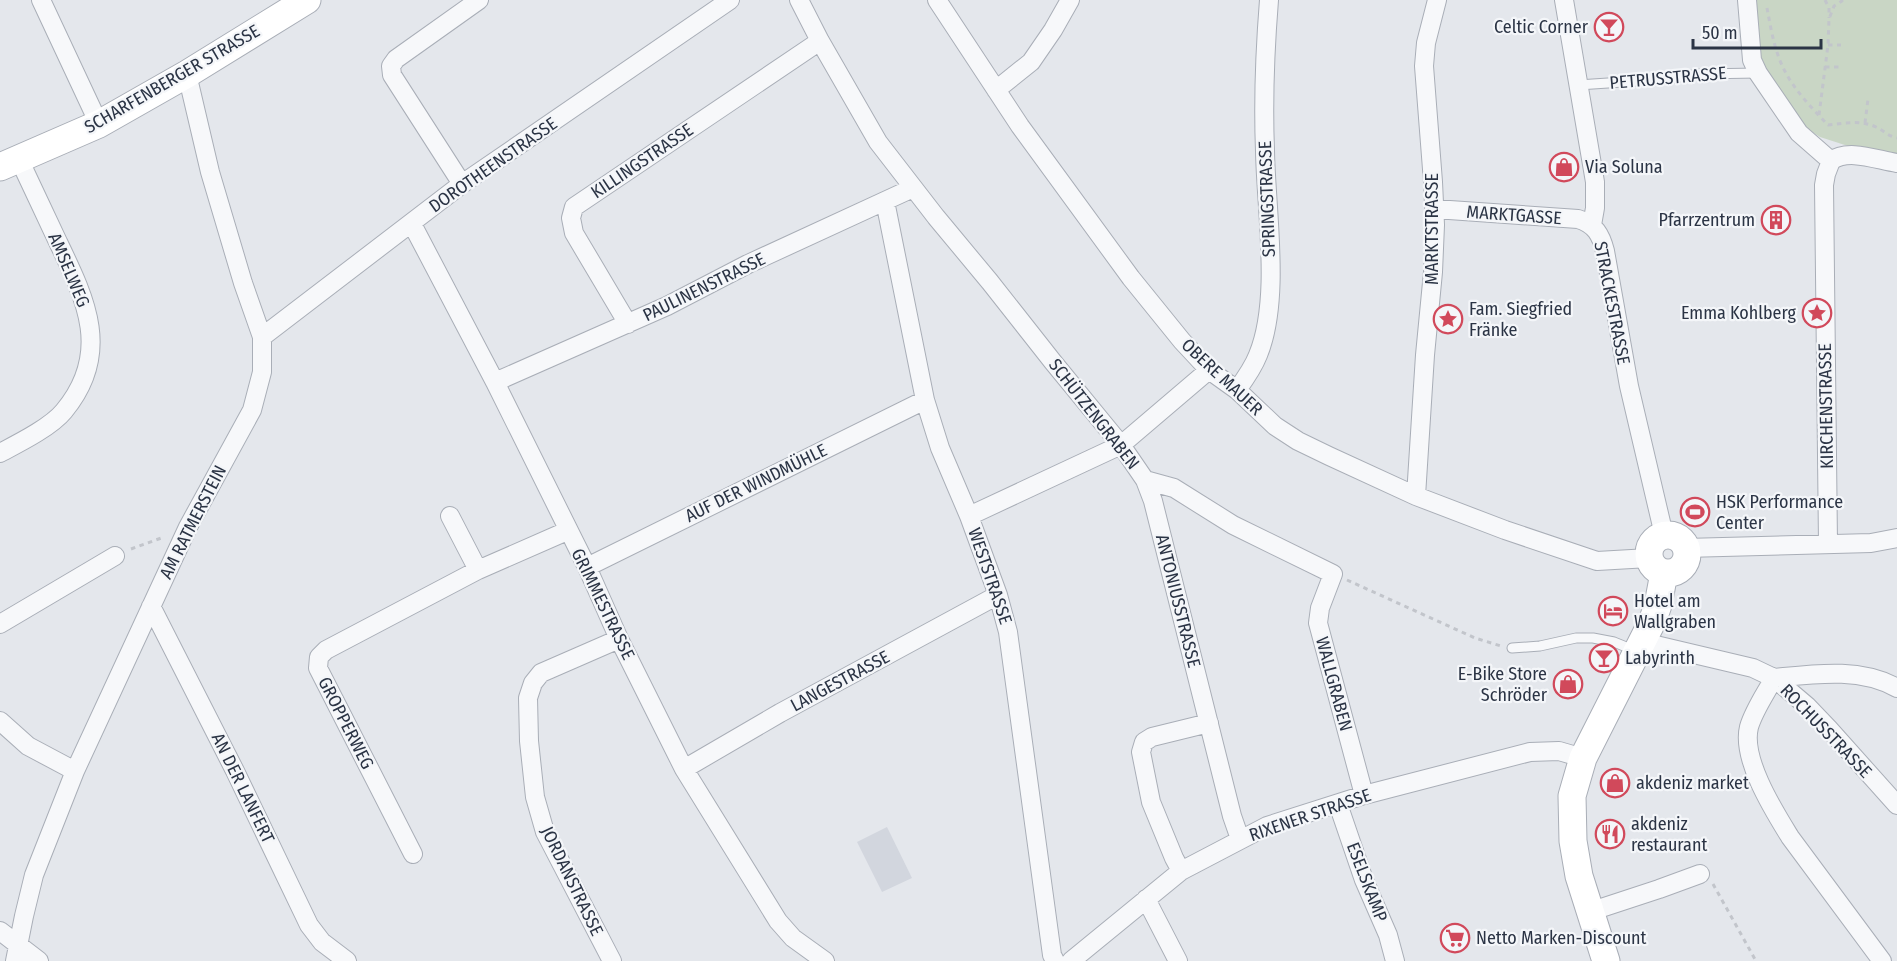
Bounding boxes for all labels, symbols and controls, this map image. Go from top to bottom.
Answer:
bar icon: Celtic Corner [1593,11,1625,43]
scale bar [1693,12,1820,50]
place label: Celtic Corner [1494,16,1589,38]
street label: SCHARFENBERGER STRASSE [81,20,263,138]
text: 50 m [1702,22,1738,44]
street label: PETRUSSTRASSE [1609,62,1727,94]
street label: DOROTHEENSTRASSE [425,113,561,217]
street label: KILLINGSTRASSE [587,119,697,203]
street label: SPRINGSTRASSE [1254,140,1280,258]
shop icon: Via Soluna [1548,151,1580,183]
place label: Via Soluna [1585,156,1663,178]
street label: MARKTSTRASSE [1421,173,1443,285]
street label: MARKTGASSE [1466,201,1562,229]
building icon: Pfarrzentrum [1760,204,1792,236]
place label: Pfarrzentrum [1659,209,1755,231]
street label: AMSELWEG [44,230,94,310]
street label: STRACKESTRASSE [1589,239,1635,367]
street label: PAULINENSTRASSE [639,248,769,326]
place icon: Emma Kohlberg [1801,297,1833,329]
place label: Fam. Siegfried Fränke [1469,298,1572,341]
place label: Emma Kohlberg [1681,302,1797,324]
place icon: Fam. Siegfried Fränke [1432,303,1464,335]
street label: OBERE MAUER [1177,334,1267,420]
street label: KIRCHENSTRASSE [1814,343,1838,469]
street label: SCHÜTZENGRABEN [1044,354,1144,474]
street label: AUF DER WINDMÜHLE [681,439,831,527]
street label: AM RATMERSTEIN [155,461,231,583]
place label: HSK Performance Center [1716,491,1843,534]
sports icon: HSK Performance Center [1679,496,1711,528]
street label: WESTSTRASSE [963,525,1017,627]
street label: ANTONIUSSTRASSE [1151,532,1205,670]
street label: GRIMMESTRASSE [567,545,639,663]
place label: Hotel am Wallgraben [1634,590,1716,633]
hotel icon: Hotel am Wallgraben [1597,595,1629,627]
street label: WALLGRABEN [1311,634,1357,734]
bar icon: Labyrinth [1588,642,1620,674]
street label: LANGESTRASSE [787,646,893,716]
place label: Labyrinth [1625,647,1695,669]
place label: E-Bike Store Schröder [1458,663,1548,706]
shop icon: E-Bike Store Schröder [1552,668,1584,700]
street label: GROPPERWEG [313,673,379,773]
street label: ROCHUSSTRASSE [1776,679,1876,783]
street label: AN DER LANFERT [207,729,279,847]
shop icon: akdeniz market [1599,767,1631,799]
place label: akdeniz market [1636,772,1749,794]
street label: RIXENER STRASSE [1246,784,1374,846]
place label: akdeniz restaurant [1631,813,1707,856]
restaurant icon: akdeniz restaurant [1594,818,1626,850]
street label: JORDANSTRASSE [536,823,608,939]
street label: ESELSKAMP [1342,839,1392,925]
supermarket icon: Netto Marken-Discount [1439,922,1471,954]
place label: Netto Marken-Discount [1476,927,1647,949]

